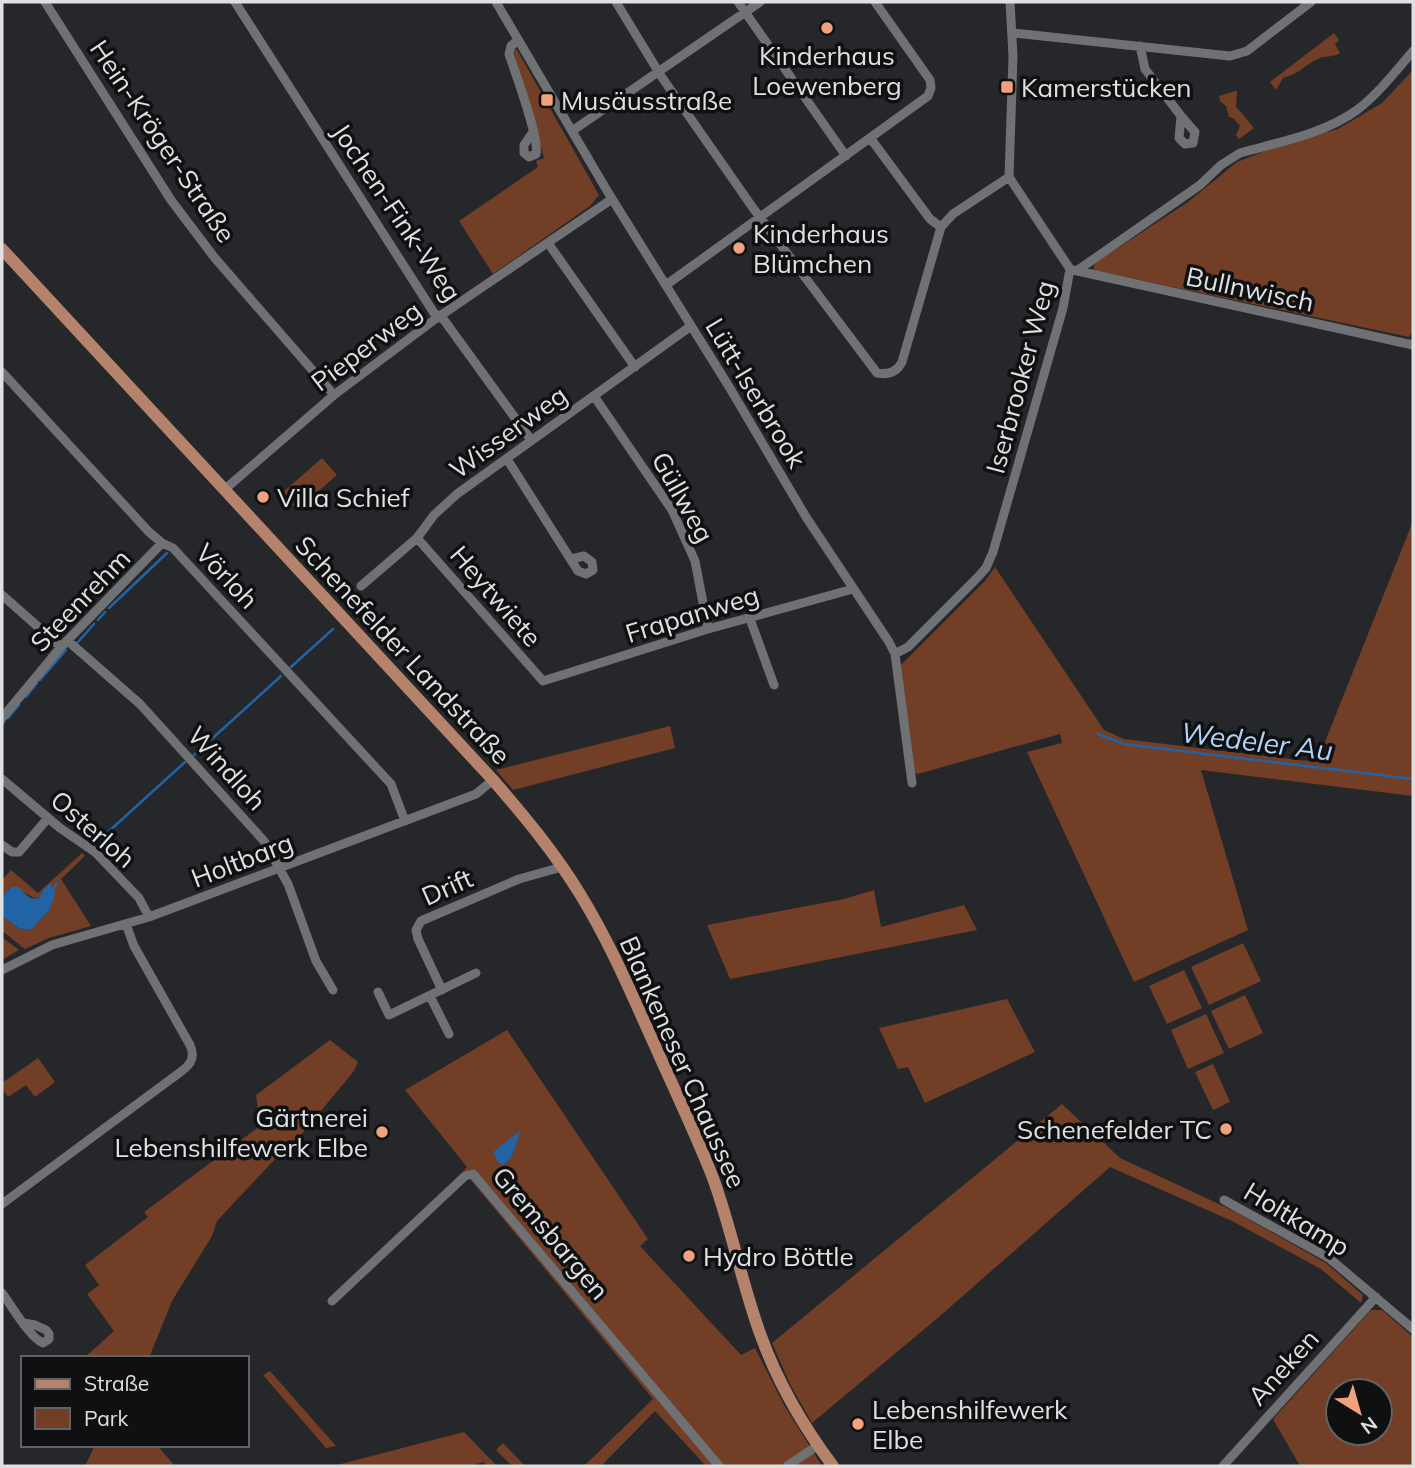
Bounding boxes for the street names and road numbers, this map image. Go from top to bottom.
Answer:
street label: Hein-Kröger-Straße [83,33,243,249]
street label: Jochen-Fink-Weg [325,117,469,307]
street label: Bullnwisch [1183,259,1317,319]
street label: Iserbrooker Weg [978,277,1062,477]
street label: Pieperweg [304,294,428,398]
street label: Lütt-Iserbrook [698,312,814,474]
street label: Wisserweg [443,378,573,486]
street label: Güllweg [645,446,721,548]
street label: Schenefelder Landstraße [288,529,518,771]
street label: Vörloh [189,537,265,615]
street label: Heytwiete [443,539,549,653]
street label: Steenrehm [23,542,137,658]
street label: Frapanweg [621,578,763,650]
street label: Windloh [181,719,273,817]
street label: Osterloh [44,783,142,875]
street label: Holtbarg [187,826,297,894]
street label: Drift [416,861,478,913]
street label: Blankeneser Chaussee [613,931,753,1193]
street label: Gremsbargen [486,1160,616,1306]
street label: Holtkamp [1238,1175,1356,1263]
street label: Aneken [1240,1322,1326,1412]

